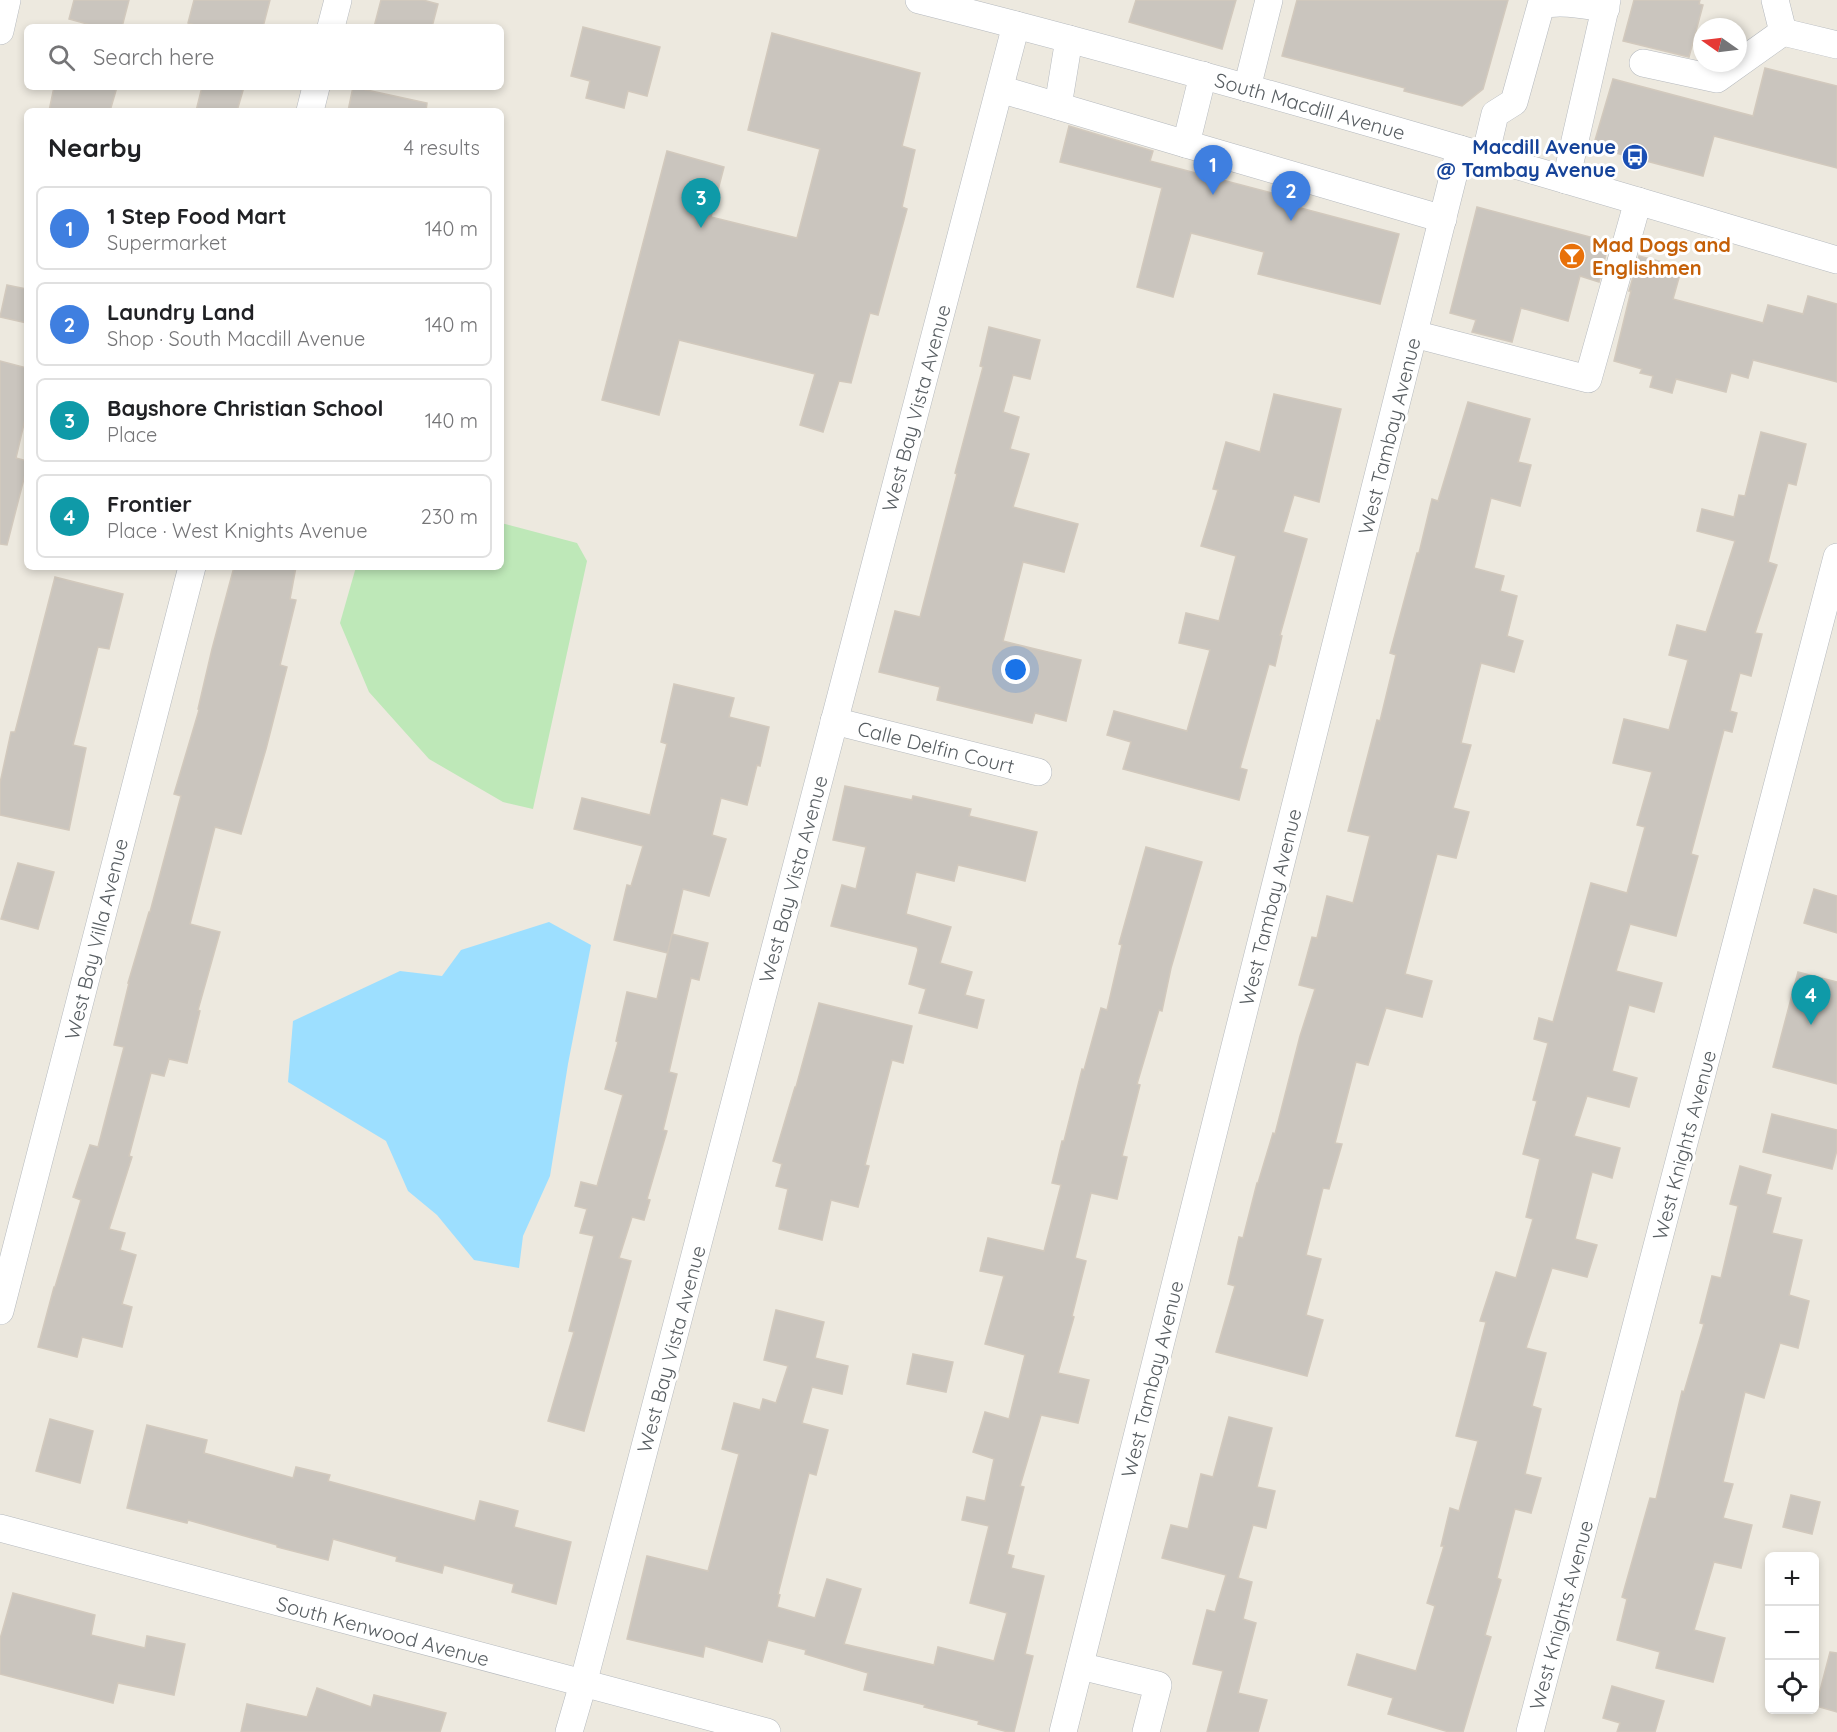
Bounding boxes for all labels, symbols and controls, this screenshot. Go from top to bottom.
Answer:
north arrow [1693,18,1747,72]
search box [24,24,504,90]
icon: search [45,41,78,74]
text: Search here [93,43,214,71]
street label: South Macdill Avenue [1212,67,1408,145]
text: Nearby [48,131,142,164]
place label: Macdill Avenue @ Tambay Avenue [1437,134,1616,182]
text: 4 results [404,135,480,160]
bus stop icon: Macdill Avenue @ Tambay Avenue [1620,142,1650,172]
pin: 1 [1194,146,1232,195]
pin: 2 [1272,172,1310,221]
pin: 3 [682,178,720,228]
text: 1 Step Food Mart [107,202,287,230]
text: 1 [66,216,73,241]
text: 140 m [425,216,478,241]
text: Supermarket [107,230,227,255]
place label: Mad Dogs and Englishmen [1592,232,1731,280]
bar icon: Mad Dogs and Englishmen [1557,241,1587,271]
text: Laundry Land [107,298,255,326]
street label: West Bay Vista Avenue [876,302,956,514]
text: 2 [64,312,75,337]
text: 140 m [425,312,478,337]
text: Shop · South Macdill Avenue [107,326,365,351]
street label: West Tambay Avenue [1352,335,1426,537]
text: Bayshore Christian School [107,394,384,422]
text: 3 [64,408,75,433]
text: 140 m [425,408,478,433]
text: Place [107,422,157,447]
text: Frontier [107,490,192,518]
text: 4 [64,504,75,529]
text: 230 m [421,504,478,529]
text: Place · West Knights Avenue [107,518,368,543]
your location [1001,655,1030,684]
street label: Calle Delfin Court [855,715,1017,779]
street label: West Bay Vista Avenue [753,773,833,985]
street label: West Tambay Avenue [1233,806,1307,1008]
street label: West Bay Villa Avenue [59,836,133,1042]
pin: 4 [1792,976,1830,1025]
street label: West Knights Avenue [1647,1047,1721,1243]
street label: West Bay Vista Avenue [631,1243,711,1455]
street label: West Tambay Avenue [1115,1278,1189,1480]
street label: West Knights Avenue [1524,1517,1598,1713]
map controls [1765,1552,1819,1714]
button: + [1765,1552,1819,1606]
street label: South Kenwood Avenue [274,1591,492,1671]
button: − [1765,1606,1819,1660]
button: locate [1765,1660,1819,1714]

